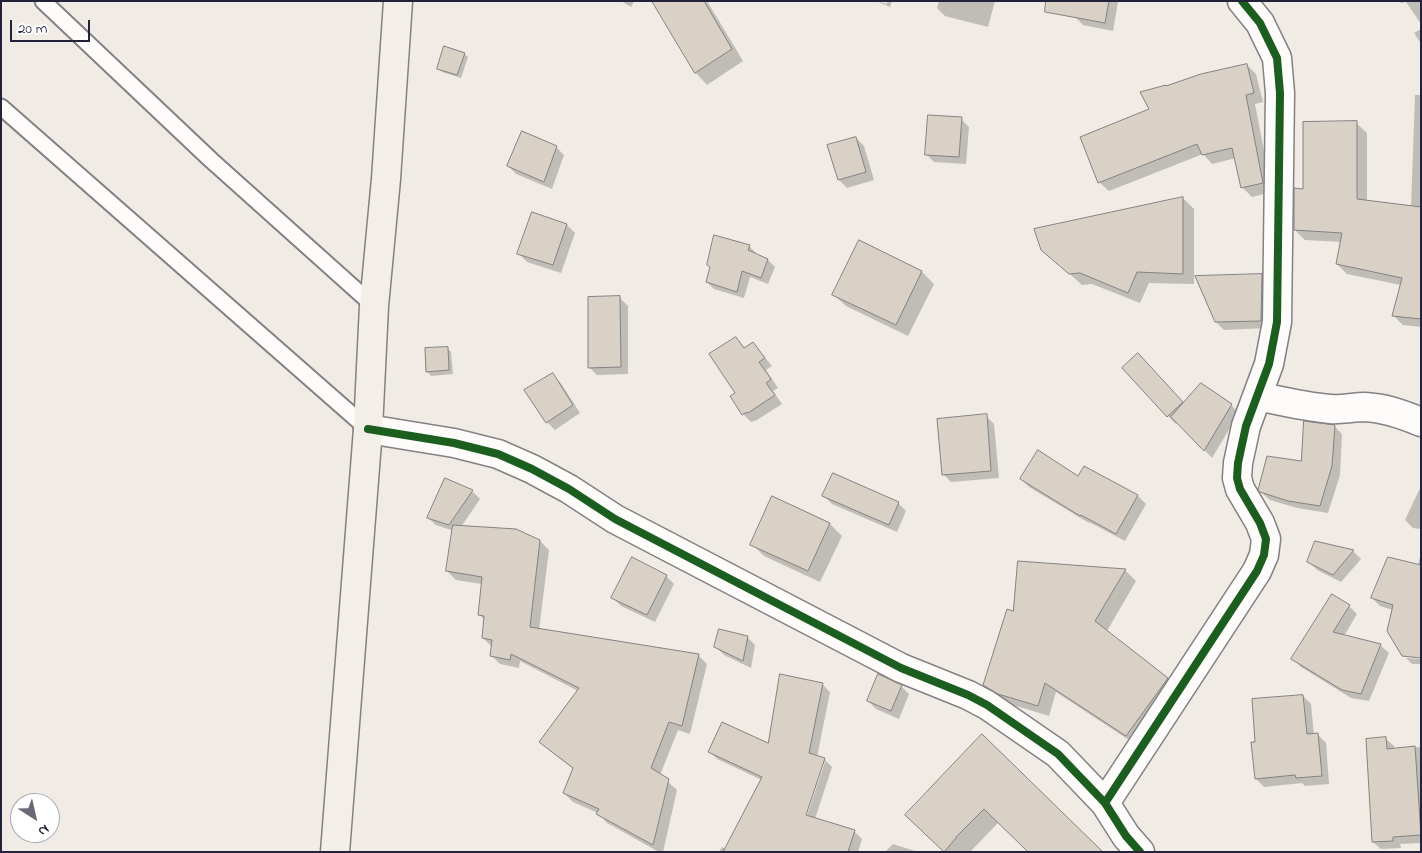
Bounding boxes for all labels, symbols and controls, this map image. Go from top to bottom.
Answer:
scale bar [12,10,92,42]
text: 20 m [18,18,47,40]
north arrow [10,793,60,843]
text: N [33,819,53,841]

